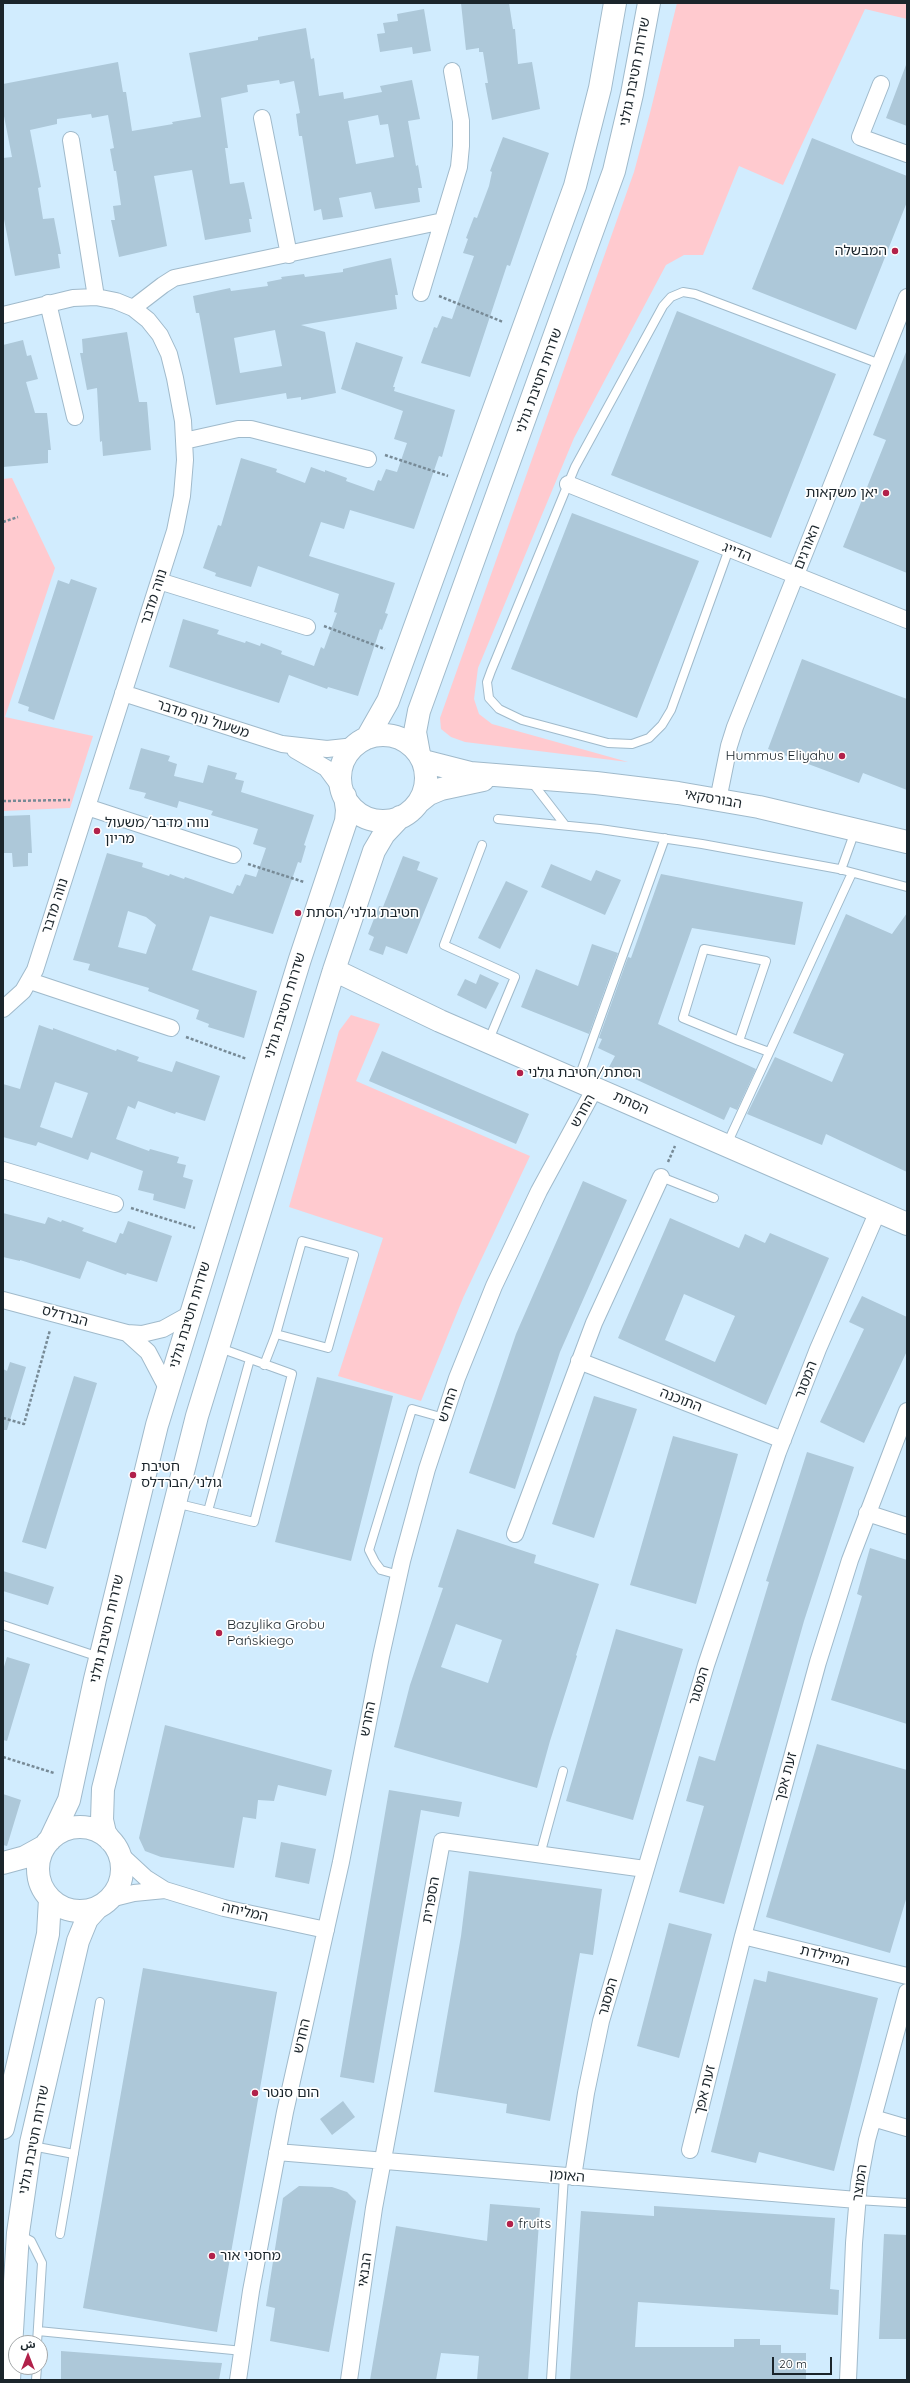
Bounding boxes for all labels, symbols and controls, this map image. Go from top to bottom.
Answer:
street label: שדרות חטיבת גולני [616,16,654,128]
place label: המבשלה [835,243,887,259]
marker: המבשלה [890,246,900,256]
street label: שדרות חטיבת גולני [512,326,566,436]
place label: יאן משקאות [806,485,878,501]
marker: יאן משקאות [881,488,891,498]
street label: האורגים [790,522,824,572]
street label: הדייג [720,539,754,565]
street label: נווה מדבר [137,567,171,627]
street label: משעול נוף מדבר [155,696,251,742]
place label: Hummus Eliyahu [726,748,834,764]
marker: Hummus Eliyahu [837,751,847,761]
street label: הבורסקאי [683,786,743,812]
place label: נווה מדבר/משעול מריון [105,815,209,848]
marker: נווה מדבר/משעול מריון [92,826,102,836]
street label: נווה מדבר [38,876,72,936]
place label: חטיבת גולני/הסתת [306,905,419,921]
marker: חטיבת גולני/הסתת [293,908,303,918]
street label: שדרות חטיבת גולני [261,950,309,1062]
place label: הסתת/חטיבת גולני [528,1065,641,1081]
marker: הסתת/חטיבת גולני [515,1068,525,1078]
street label: הסתת [611,1088,651,1118]
street label: החרש [567,1091,599,1131]
street label: שדרות חטיבת גולני [166,1259,214,1371]
street label: הברדלס [40,1302,90,1330]
street label: המסגר [791,1359,821,1401]
street label: התוכנה [658,1384,704,1416]
street label: החרש [435,1385,461,1425]
place label: חטיבת גולני/הברדלס [141,1459,222,1492]
marker: חטיבת גולני/הברדלס [128,1470,138,1480]
street label: שדרות חטיבת גולני [86,1573,128,1685]
place label: Bazylika Grobu Pańskiego [227,1617,325,1650]
marker: Bazylika Grobu Pańskiego [214,1628,224,1638]
street label: המסגר [685,1665,713,1707]
street label: החרש [356,1700,380,1738]
street label: זעת אפך [771,1750,801,1804]
street label: הספרית [419,1876,443,1924]
street label: המליחה [220,1898,270,1926]
street label: המיילדת [798,1942,852,1970]
street label: המסגר [595,1976,621,2018]
street label: החרש [290,2017,314,2055]
street label: זעת אפך [691,2063,719,2117]
street label: שדרות חטיבת גולני [15,2084,53,2196]
place label: הום סנטר [263,2085,319,2101]
marker: הום סנטר [250,2088,260,2098]
street label: המוצר [849,2163,871,2203]
street label: האומן [548,2166,586,2186]
place label: fruits [518,2216,551,2232]
marker: fruits [505,2219,515,2229]
place label: מחסני אור [220,2248,281,2264]
marker: מחסני אור [207,2251,217,2261]
street label: הבנאי [354,2252,376,2288]
north arrow [8,2335,48,2375]
text: ش [20,2337,36,2351]
scale bar [774,2349,834,2375]
text: 20 m [779,2356,807,2371]

